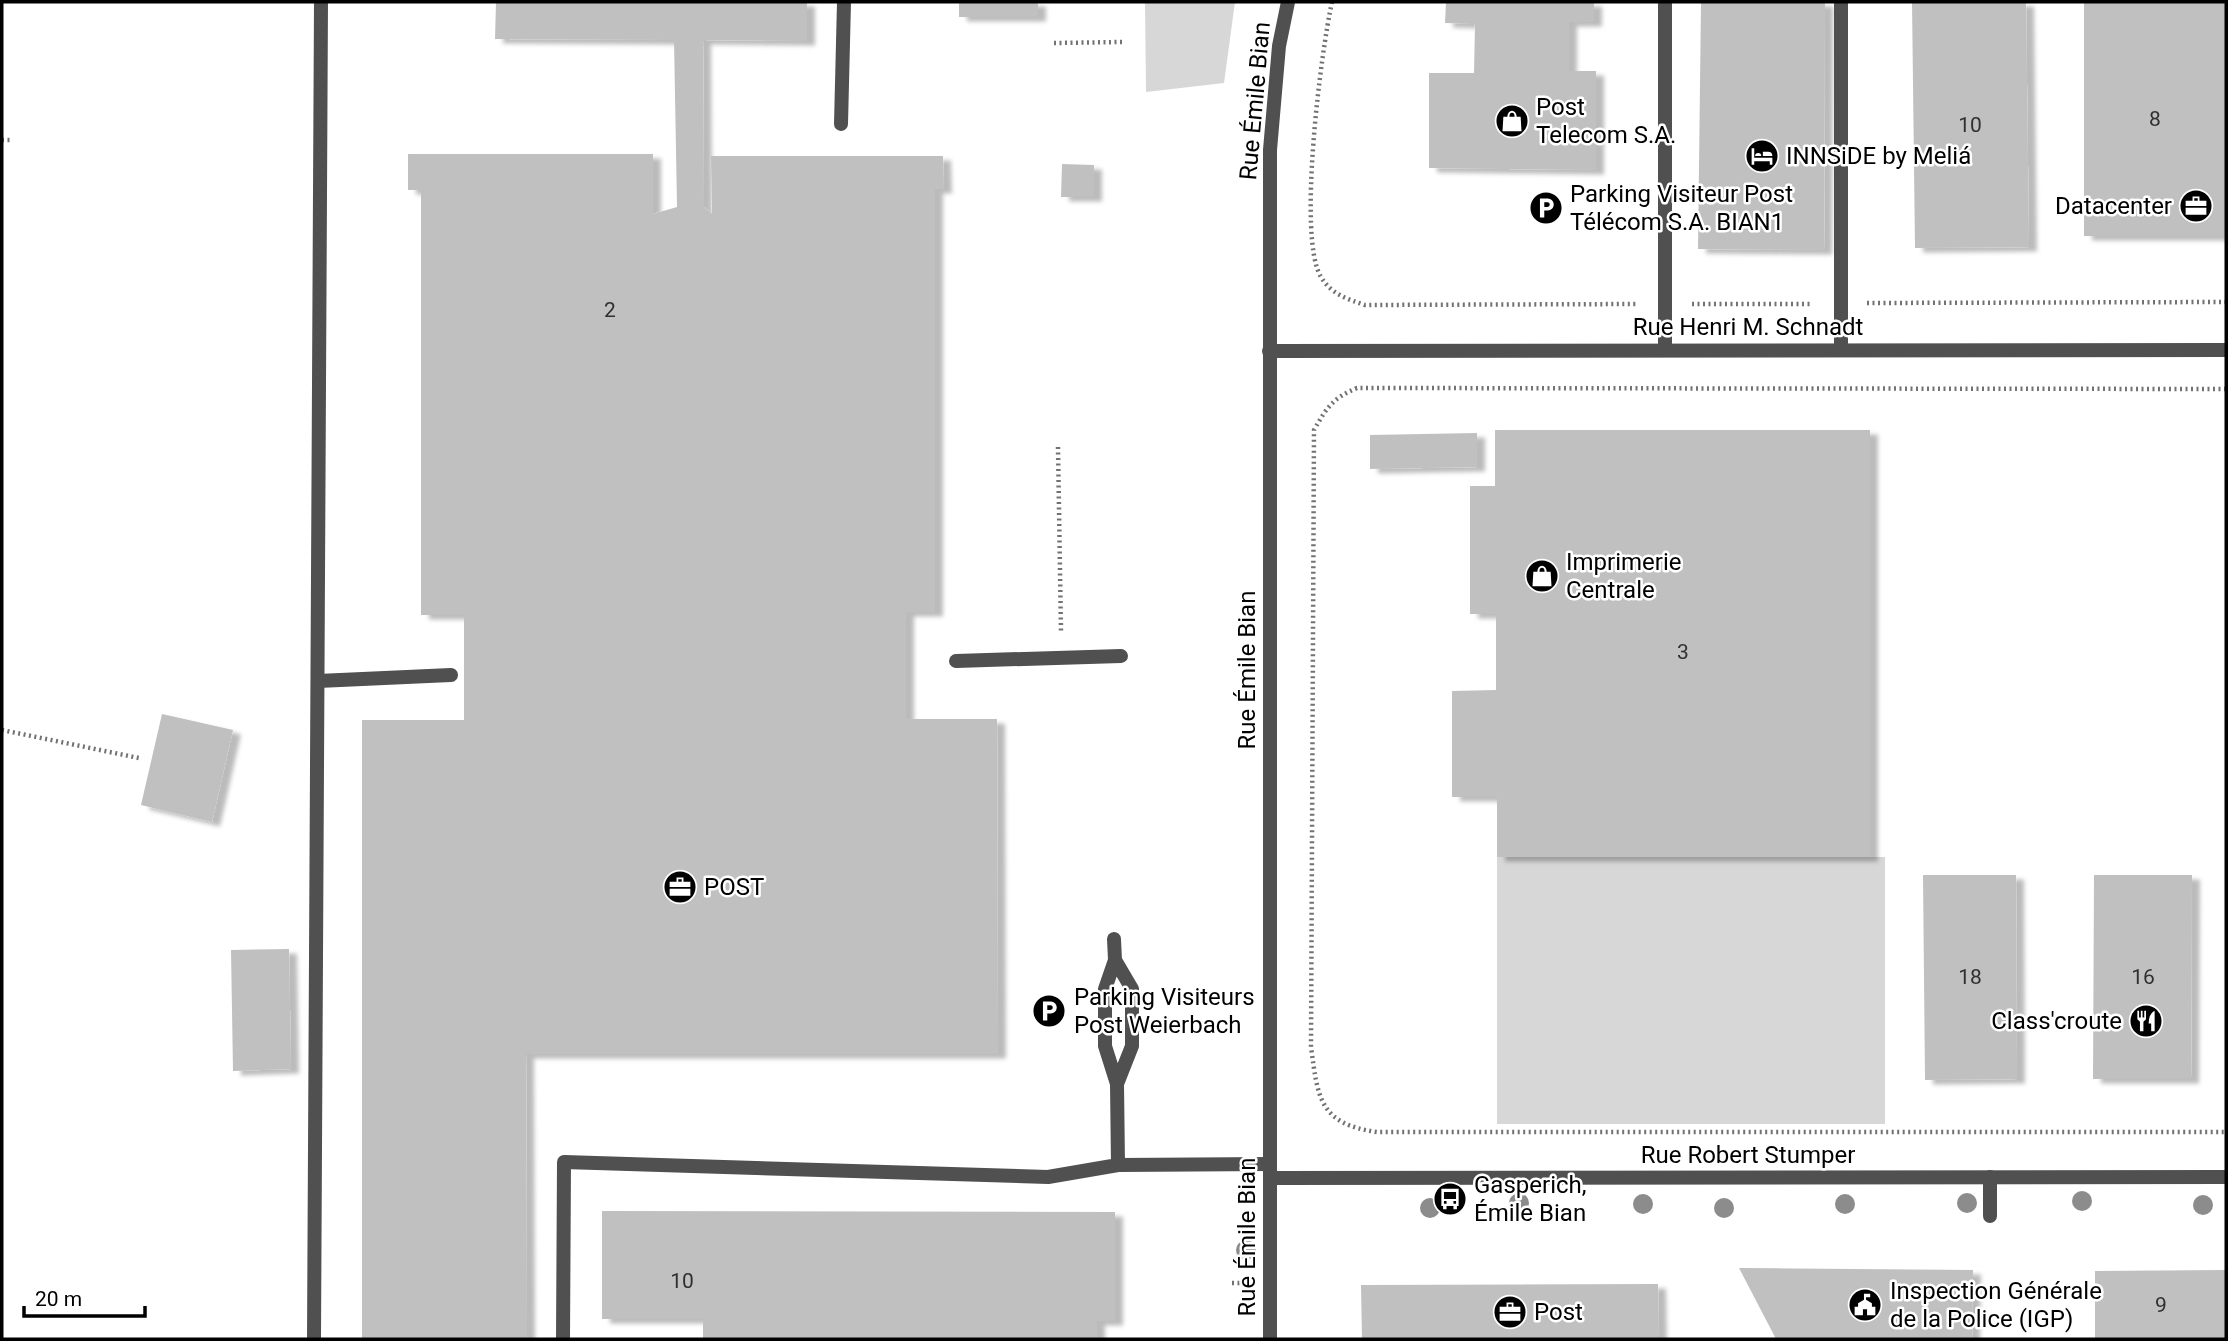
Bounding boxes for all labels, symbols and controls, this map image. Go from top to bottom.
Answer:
street label: Rue Émile Bian [1234,21,1276,181]
place label: Post Telecom S.A. [1536,93,1676,149]
shop icon: Post Telecom S.A. [1493,102,1531,140]
house number: 8 [2149,107,2161,131]
house number: 10 [1958,113,1982,137]
hotel icon: INNSiDE by Meliá [1743,137,1781,175]
place label: INNSiDE by Meliá [1786,142,1971,170]
place label: Parking Visiteur Post Télécom S.A. BIAN1 [1570,180,1793,236]
office icon: Datacenter [2177,187,2215,225]
parking icon: Parking Visiteur Post Télécom S.A. BIAN1 [1527,189,1565,227]
place label: Datacenter [2055,192,2172,220]
house number: 2 [604,298,616,322]
street label: Rue Henri M. Schnadt [1633,313,1863,341]
place label: Imprimerie Centrale [1566,548,1682,604]
shop icon: Imprimerie Centrale [1523,557,1561,595]
street label: Rue Émile Bian [1233,591,1261,749]
house number: 3 [1677,640,1689,664]
office icon: POST [661,868,699,906]
place label: POST [704,873,764,901]
house number: 18 [1958,965,1982,989]
house number: 16 [2131,965,2155,989]
place label: Parking Visiteurs Post Weierbach [1074,983,1255,1039]
parking icon: Parking Visiteurs Post Weierbach [1030,992,1068,1030]
restaurant icon: Class'croute [2127,1002,2165,1040]
place label: Class'croute [1991,1007,2122,1035]
street label: Rue Robert Stumper [1641,1141,1855,1169]
street label: Rue Émile Bian [1233,1158,1261,1316]
place label: Gasperich, Émile Bian [1474,1171,1586,1227]
bus stop icon: Gasperich, Émile Bian [1431,1180,1469,1218]
house number: 10 [670,1269,694,1293]
scale bar [24,1274,145,1318]
place label: Inspection Générale de la Police (IGP) [1890,1277,2102,1333]
public building icon: Inspection Générale de la Police (IGP) [1846,1286,1884,1324]
text: 20 m [35,1287,82,1311]
office icon: Post [1491,1293,1529,1331]
house number: 9 [2155,1293,2167,1317]
place label: Post [1534,1298,1583,1326]

